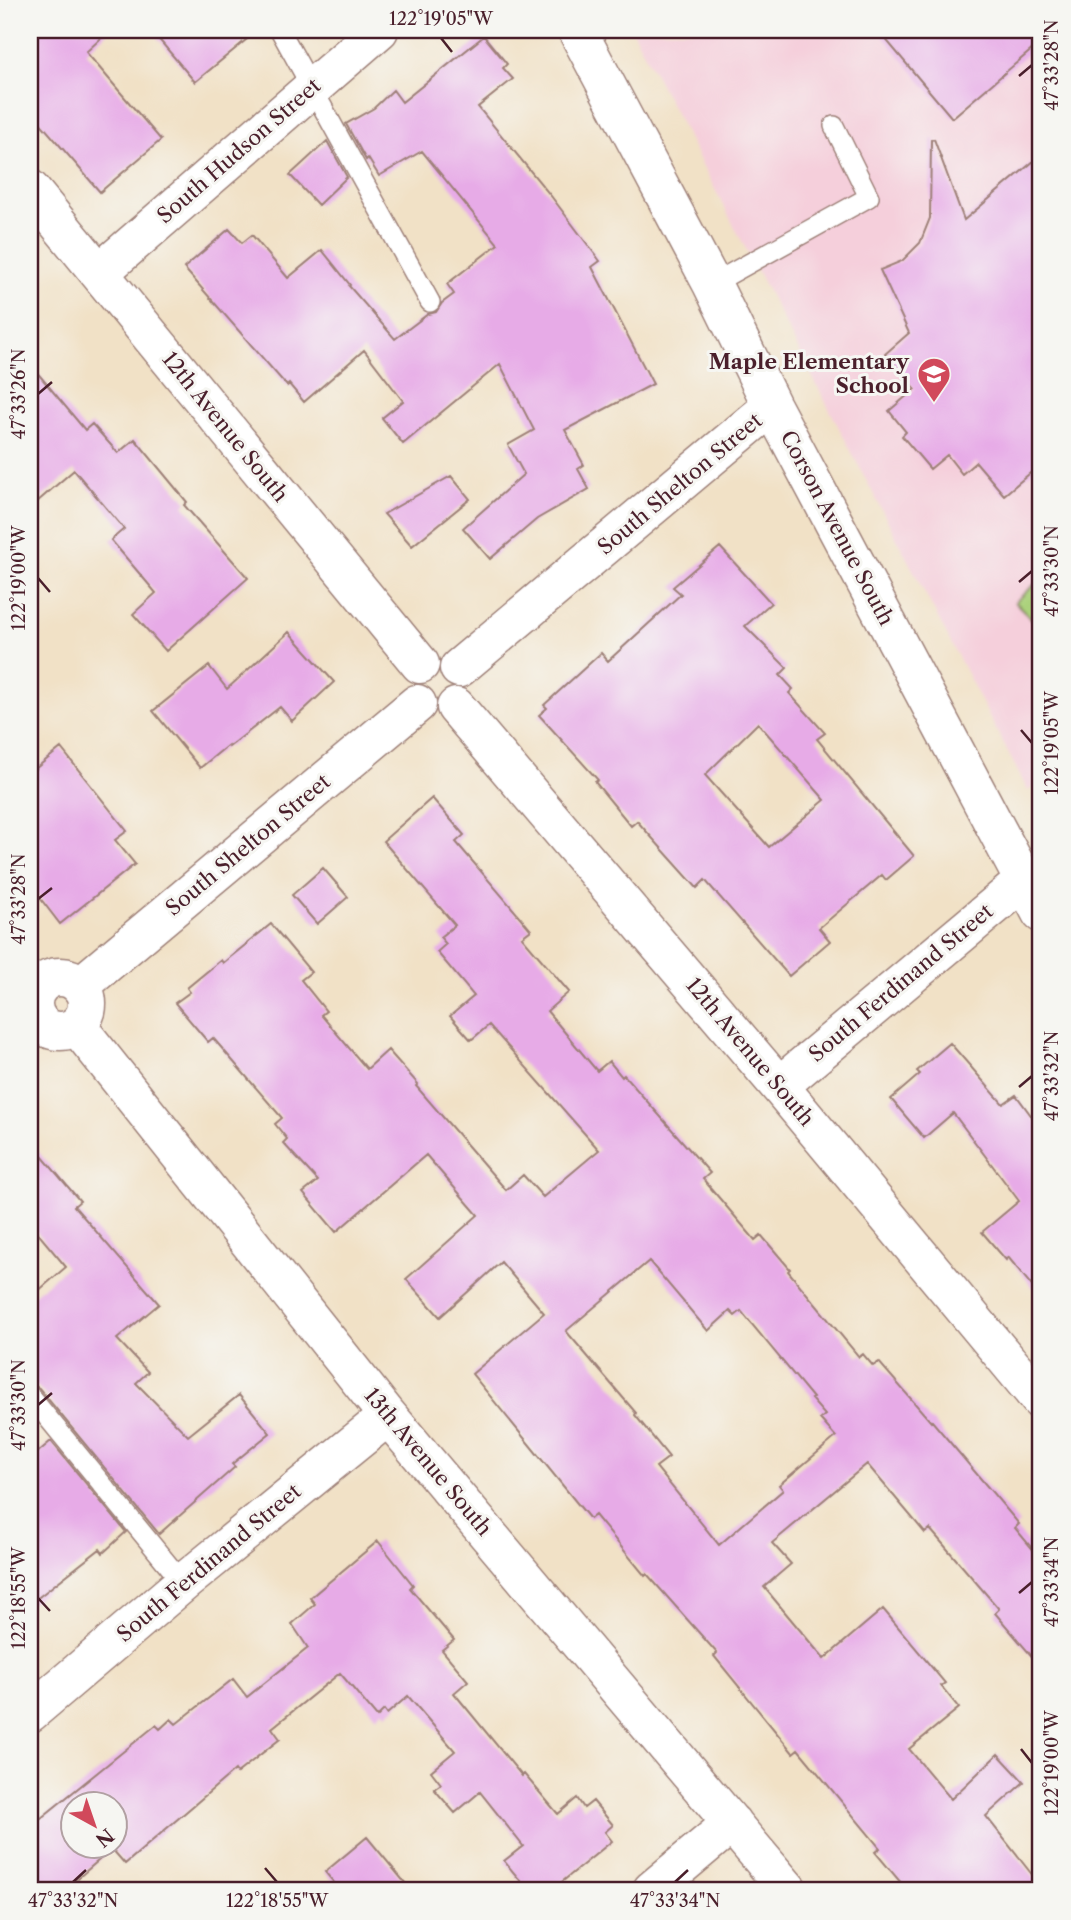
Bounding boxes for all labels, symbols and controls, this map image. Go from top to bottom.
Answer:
text: 122°19'05"W [389,8,494,30]
text: 47°33'28"N [1041,19,1063,111]
street label: South Hudson Street [152,73,326,228]
street label: 12th Avenue South [157,347,293,507]
text: 47°33'26"N [8,348,30,440]
place label: Maple Elementary School [709,349,910,398]
school or university icon: Maple Elementary School [915,355,953,404]
street label: South Shelton Street [592,407,767,560]
street label: Corson Avenue South [775,426,899,629]
text: 122°19'00"W [8,524,30,631]
text: 47°33'30"N [1041,525,1063,617]
text: 122°19'05"W [1041,690,1063,795]
street label: South Shelton Street [160,768,335,921]
text: 47°33'28"N [8,853,30,945]
street label: South Ferdinand Street [804,898,998,1067]
street label: 12th Avenue South [681,973,820,1131]
text: 47°33'32"N [1041,1031,1063,1121]
text: 47°33'30"N [8,1359,30,1451]
street label: 13th Avenue South [359,1383,497,1541]
street label: South Ferdinand Street [112,1478,306,1647]
text: 47°33'34"N [1041,1537,1063,1627]
text: 122°18'55"W [8,1546,30,1649]
text: 122°19'00"W [1041,1709,1063,1816]
north arrow [60,1790,130,1860]
text: N [91,1824,118,1852]
text: 47°33'32"N [28,1890,118,1912]
text: 122°18'55"W [226,1890,329,1912]
text: 47°33'34"N [630,1890,720,1912]

